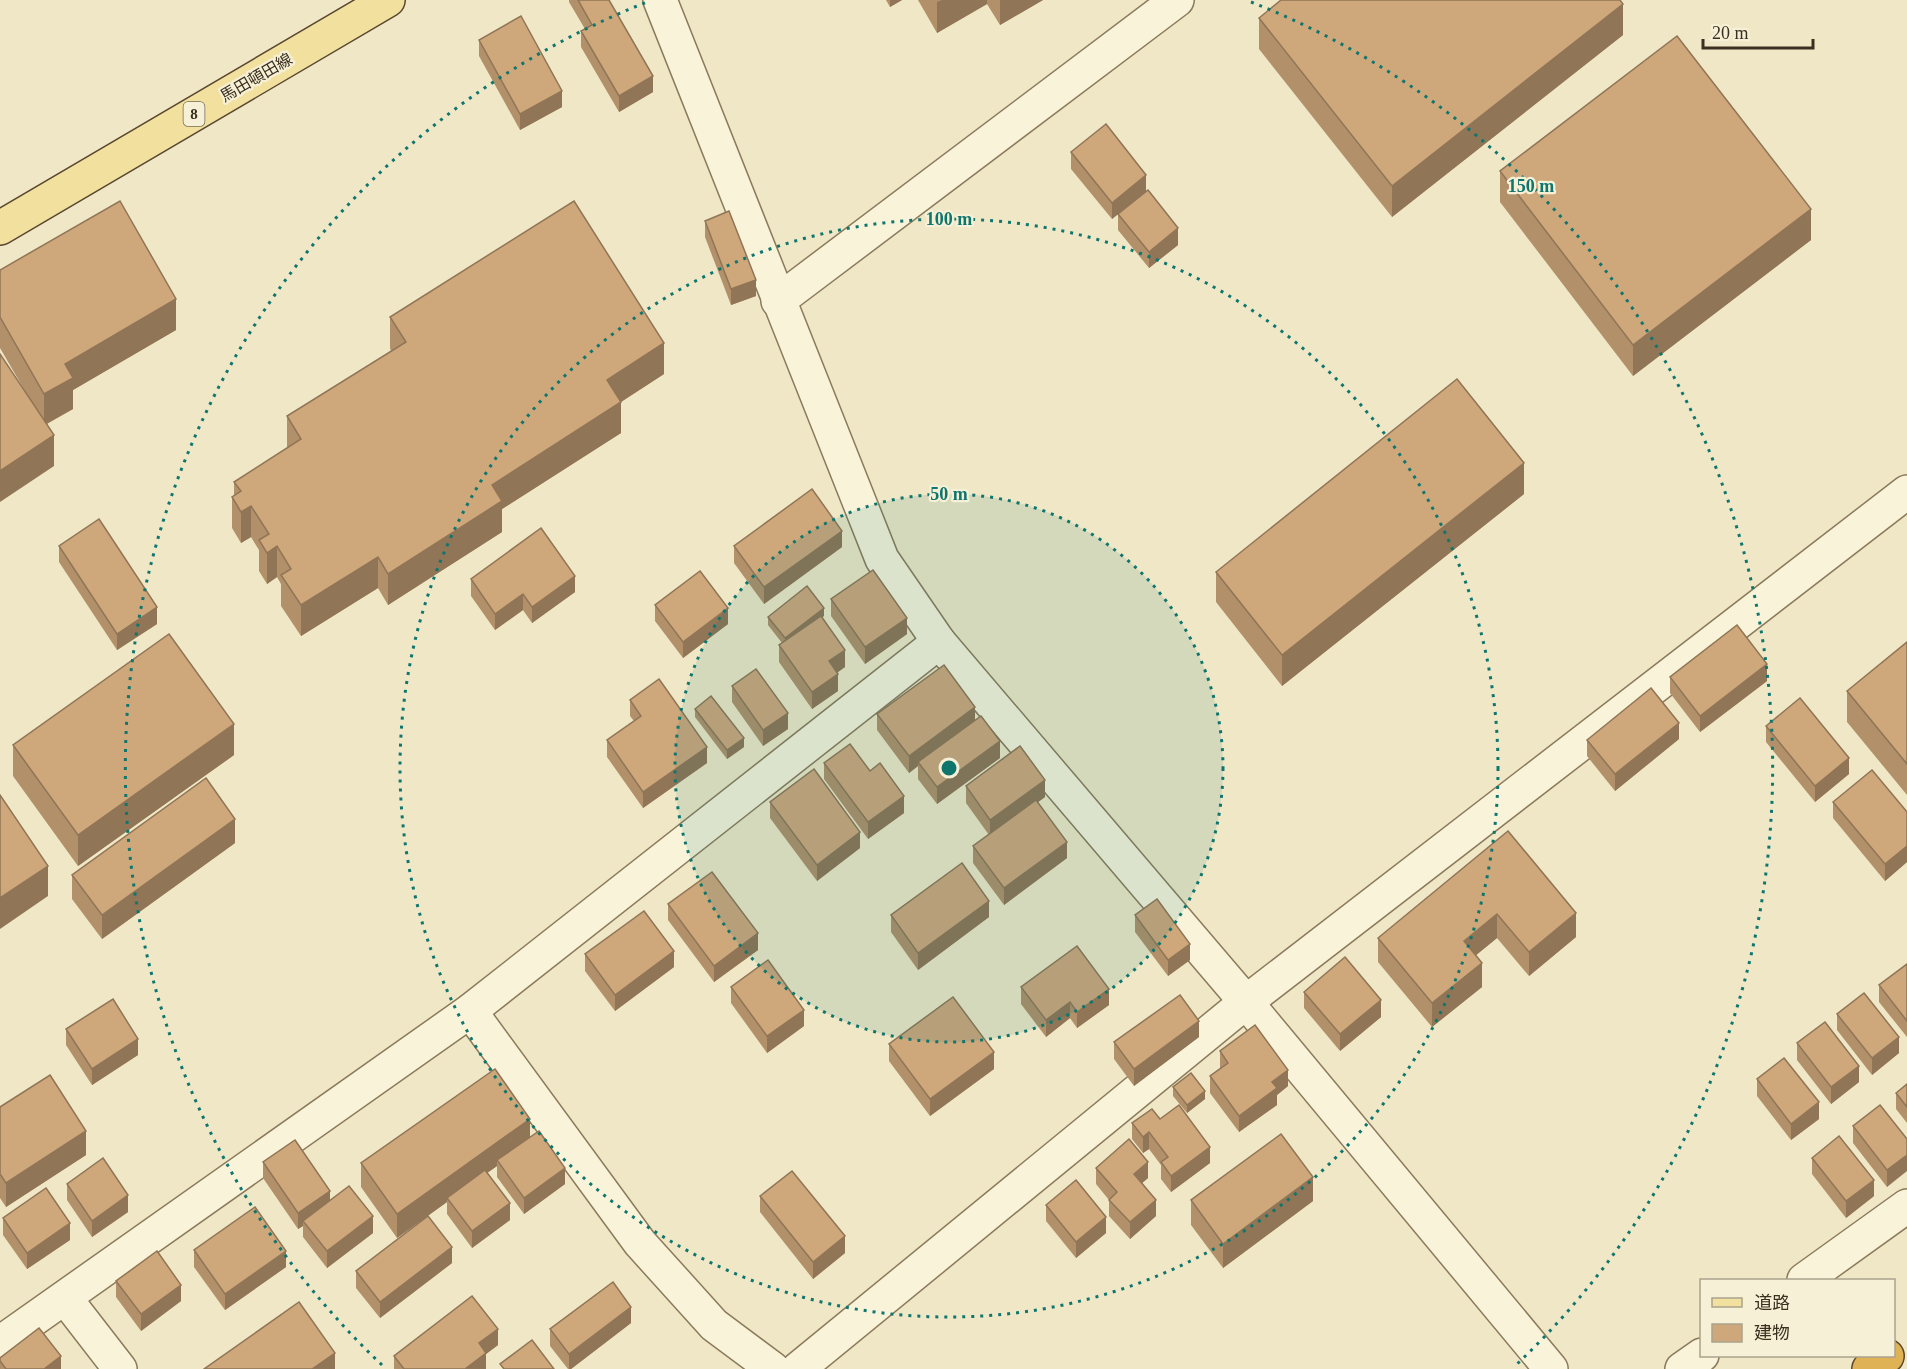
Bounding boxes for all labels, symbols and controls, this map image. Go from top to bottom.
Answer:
scale bar [1703,12,1812,50]
text: 20 m [1712,23,1749,43]
street label: 馬田頓田線 [217,50,295,105]
road number: 8 [184,102,204,126]
text: 150 m [1508,176,1554,196]
text: 100 m [926,209,972,229]
text: 50 m [930,484,968,504]
centre of rings [939,758,959,778]
legend [1700,1279,1895,1357]
text: 道路 [1754,1293,1790,1313]
text: 建物 [1754,1323,1790,1343]

